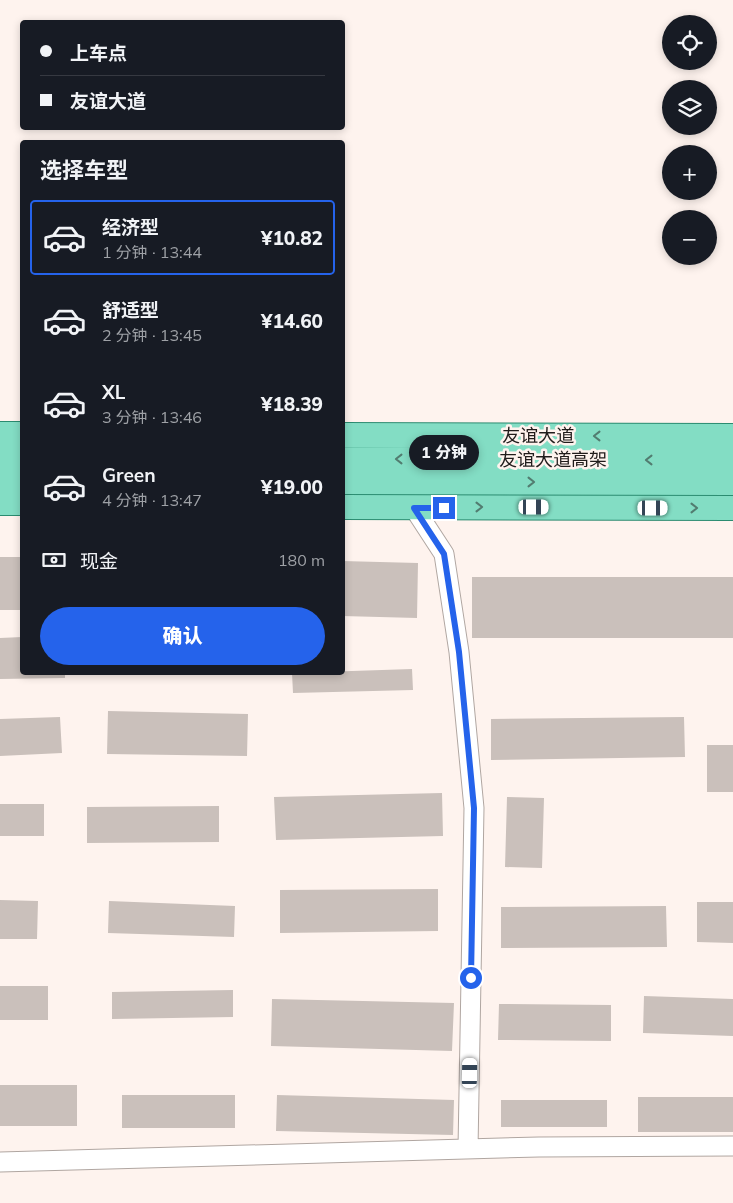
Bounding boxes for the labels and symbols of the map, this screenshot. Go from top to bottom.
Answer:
street label: 友谊大道 [502,424,574,447]
one-way arrow [593,431,600,441]
callout: 1 分钟 [409,436,479,470]
street label: 友谊大道高架 [499,448,607,471]
one-way arrow [395,454,403,464]
one-way arrow [645,455,653,465]
one-way arrow [528,477,535,487]
route end [433,497,455,519]
car [519,500,549,515]
car [638,501,668,516]
one-way arrow [475,502,483,512]
one-way arrow [690,503,698,513]
route start [460,967,482,989]
car [462,1058,477,1088]

